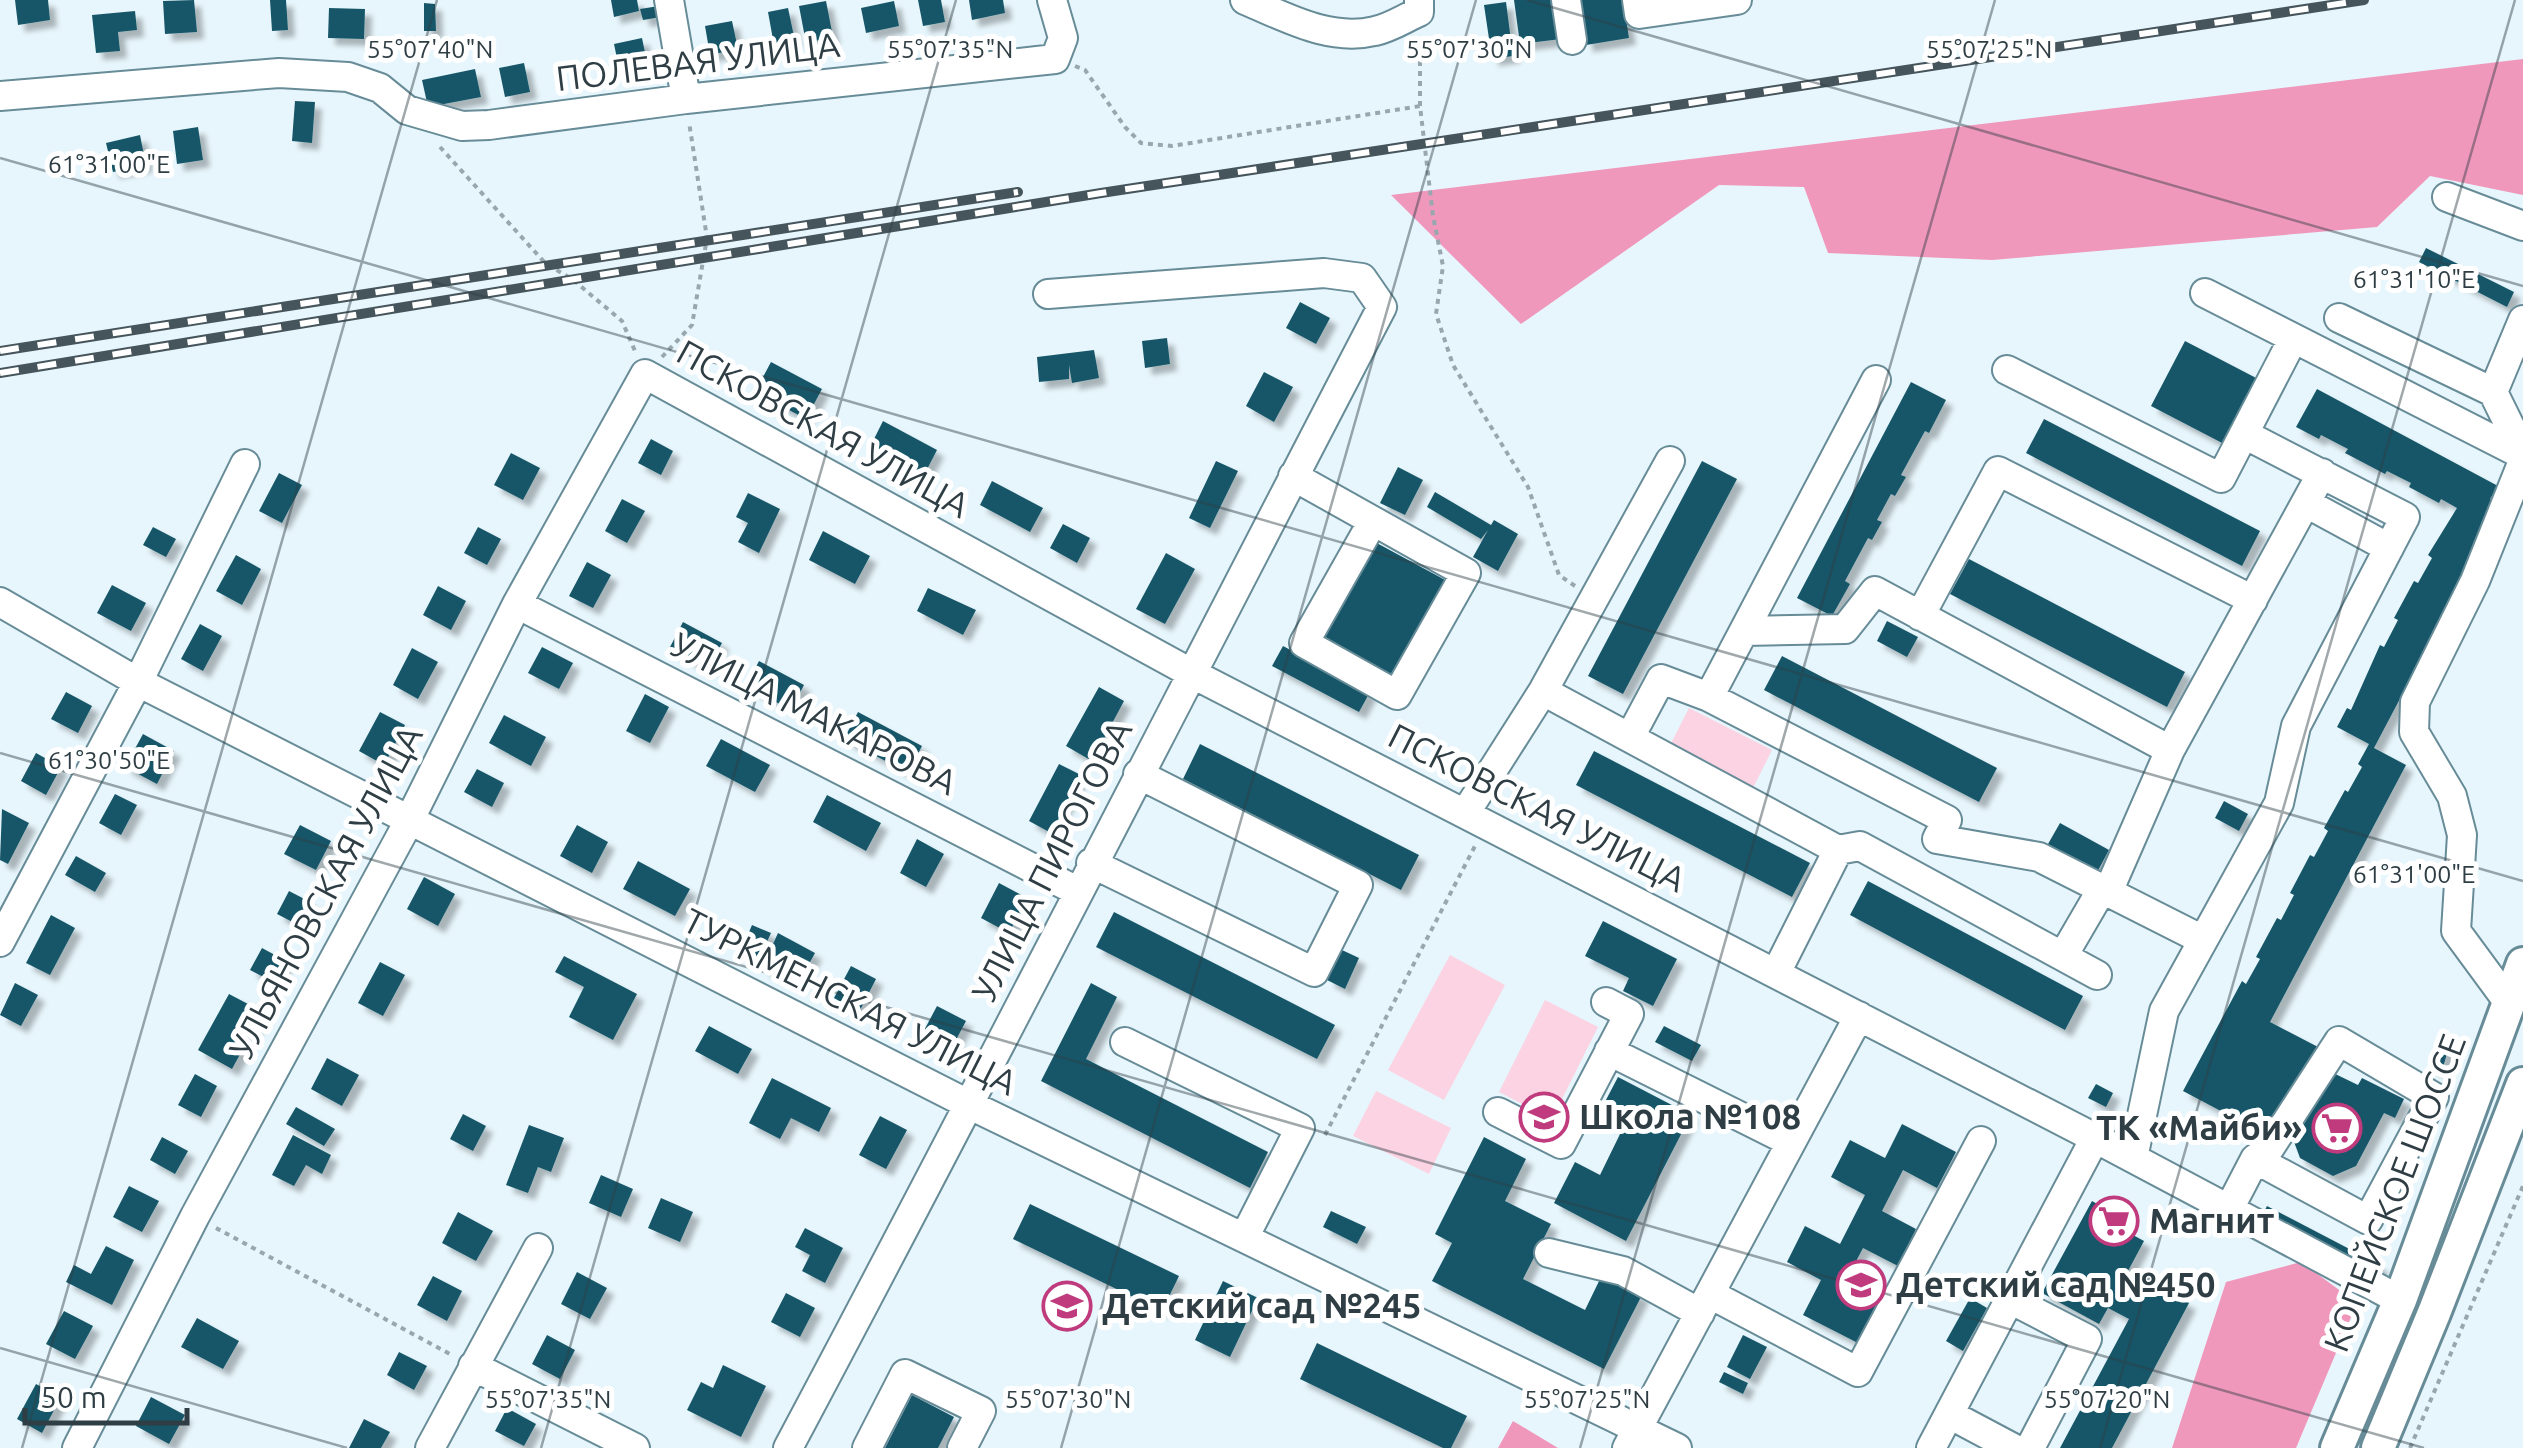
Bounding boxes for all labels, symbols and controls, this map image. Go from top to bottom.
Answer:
street label: ПОЛЕВАЯ УЛИЦА [554,24,842,98]
text: 55°07'40"N [367,35,493,63]
text: 55°07'35"N [887,35,1013,63]
text: 55°07'30"N [1406,35,1532,63]
text: 55°07'25"N [1926,35,2052,63]
text: 61°31'00"E [48,150,170,178]
text: 61°31'10"E [2353,265,2475,293]
street label: ПСКОВСКАЯ УЛИЦА [671,331,977,525]
street label: УЛИЦА МАКАРОВА [665,624,964,802]
street label: УЛИЦА ПИРОГОВА [963,713,1139,1008]
street label: ПСКОВСКАЯ УЛИЦА [1382,715,1693,899]
street label: УЛЬЯНОВСКАЯ УЛИЦА [220,718,430,1065]
text: 61°30'50"E [48,746,170,774]
text: 61°31'00"E [2353,860,2475,888]
street label: ТУРКМЕНСКАЯ УЛИЦА [677,900,1024,1103]
street label: КОПЕЙСКОЕ ШОССЕ [2315,1028,2473,1357]
school or university icon: Школа №108 [1518,1091,1570,1143]
place label: Школа №108 [1579,1096,1801,1136]
supermarket icon: ТК «Майби» [2311,1102,2363,1154]
place label: ТК «Майби» [2096,1107,2302,1147]
supermarket icon: Магнит [2088,1195,2140,1247]
place label: Магнит [2149,1200,2275,1240]
school or university icon: Детский сад №450 [1835,1259,1887,1311]
place label: Детский сад №450 [1896,1264,2215,1304]
school or university icon: Детский сад №245 [1041,1280,1093,1332]
place label: Детский сад №245 [1102,1285,1421,1325]
scale bar [25,1363,188,1425]
text: 50 m [40,1380,107,1414]
text: 55°07'35"N [485,1385,611,1413]
text: 55°07'30"N [1005,1385,1131,1413]
text: 55°07'25"N [1524,1385,1650,1413]
text: 55°07'20"N [2044,1385,2170,1413]

